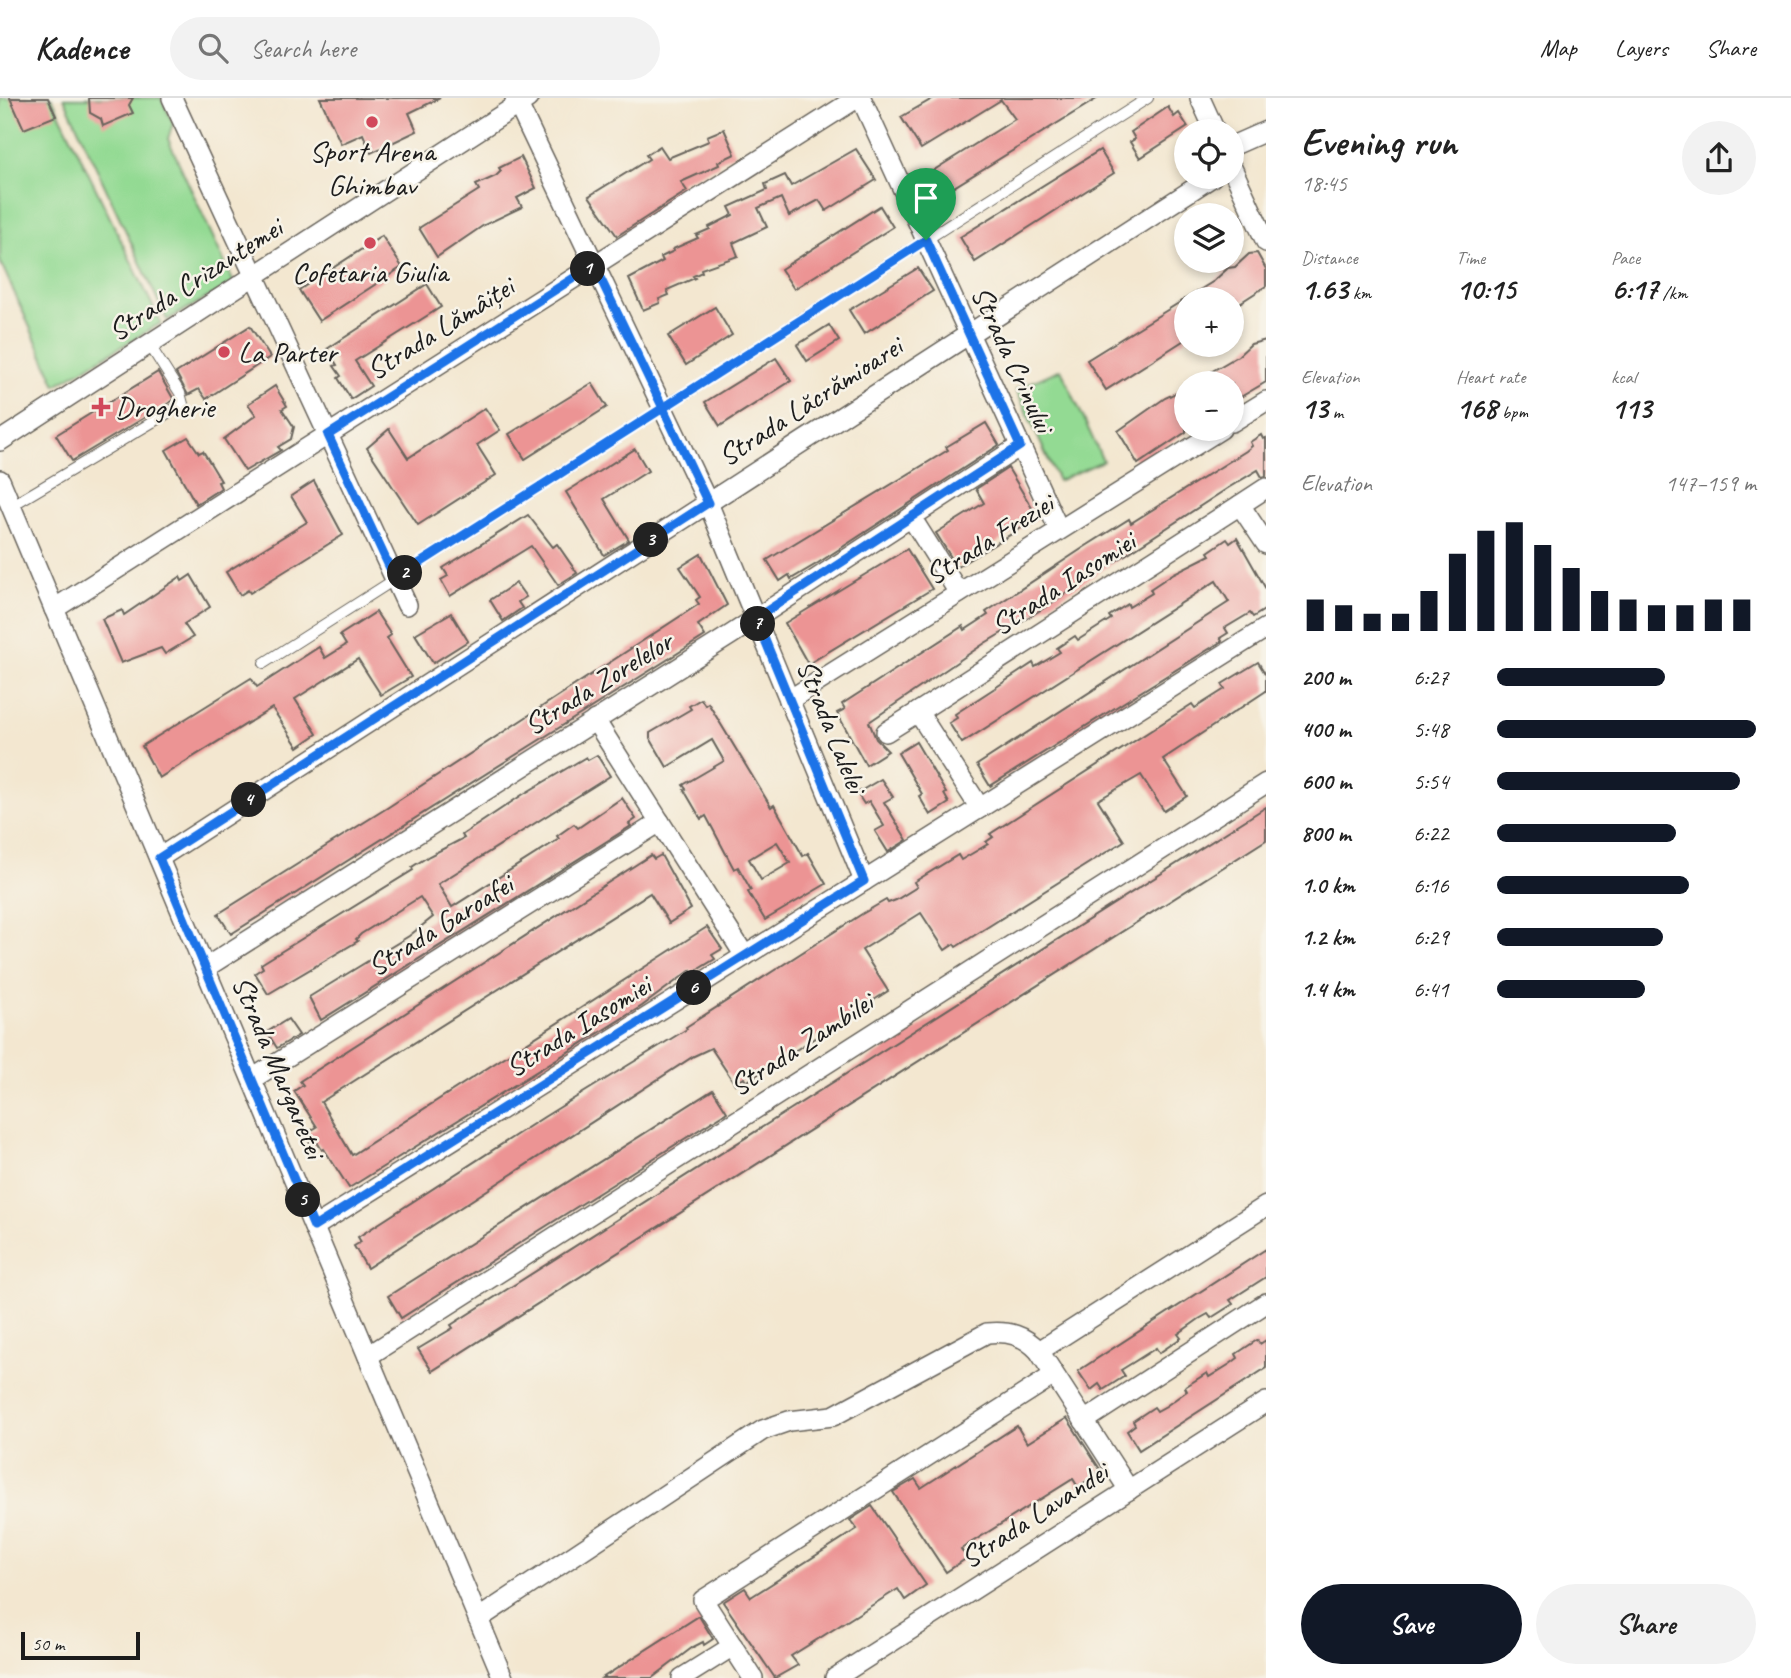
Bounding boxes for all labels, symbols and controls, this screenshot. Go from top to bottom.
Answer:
search box [170,17,660,80]
text: Kadence [35,27,128,69]
icon: search [194,29,232,67]
text: Search here [250,32,356,65]
text: Map [1540,33,1577,63]
text: Layers [1615,33,1668,63]
text: Share [1706,33,1756,63]
marker: Sport Arena Ghimbav [364,114,380,130]
map controls [1174,119,1244,441]
button: locate [1174,119,1244,189]
text: Evening run [1301,119,1457,166]
button: share [1682,121,1756,195]
place label: Sport Arena Ghimbav [309,132,437,204]
pin [896,168,956,240]
text: 18:45 [1301,169,1347,198]
icon: arrive [907,179,945,217]
button: layers [1174,203,1244,273]
street label: Strada Crizantemei [101,207,292,349]
marker: Cofetaria Giulia [362,235,378,251]
text: Distance [1301,246,1358,270]
text: Time [1456,246,1485,270]
text: Pace [1611,246,1640,270]
pin: 1 [570,252,606,286]
place label: Cofetaria Giulia [292,253,451,291]
text: 1 [583,256,592,280]
street label: Strada Lămâiței [359,266,524,388]
text: 1.63 [1301,270,1348,308]
text: 10:15 [1456,270,1515,308]
text: 6:17 [1611,270,1658,308]
street label: Strada Crinului [963,280,1065,441]
text: km [1348,281,1371,305]
text: /km [1658,281,1687,305]
button: + [1174,287,1244,357]
street label: Strada Lăcrămioarei [711,325,912,475]
place label: La Parter [238,333,339,371]
marker: La Parter [216,344,232,360]
text: Elevation [1301,365,1359,389]
text: Heart rate [1456,365,1525,389]
text: kcal [1611,365,1636,389]
button: − [1174,371,1244,441]
place label: Drogherie [115,388,216,426]
text: 13 [1301,389,1328,427]
text: 168 [1456,389,1497,427]
text: 113 [1611,389,1652,427]
marker: Drogherie [93,399,109,415]
text: m [1328,400,1343,424]
text: bpm [1497,400,1528,424]
text: Elevation [1301,469,1372,498]
text: 147–159 m [1665,469,1756,498]
street label: Strada Freziei [918,483,1063,593]
street label: Strada Iasomiei [984,520,1145,644]
pin: 3 [634,522,668,558]
text: 3 [646,527,655,551]
pin: 2 [388,556,422,590]
text: 2 [400,560,409,584]
pin: 7 [740,606,776,642]
text: 7 [753,611,762,635]
street label: Strada Zorelelor [517,621,682,744]
street label: Strada Lalelei [788,654,877,801]
text: 200 m [1301,663,1351,692]
text: 6:27 [1413,663,1449,692]
text: 400 m [1301,715,1351,744]
text: 5:48 [1413,715,1449,744]
text: 600 m [1301,767,1351,796]
text: 5:54 [1413,767,1449,796]
pin: 4 [232,782,266,818]
text: 4 [244,787,253,811]
text: 800 m [1301,819,1351,848]
text: 6:22 [1413,819,1449,848]
street label: Strada Garoafei [360,864,523,985]
text: 1.0 km [1301,871,1355,900]
text: 6:16 [1413,871,1449,900]
text: 1.2 km [1301,923,1355,952]
text: 6:29 [1413,923,1449,952]
street label: Strada Iasomiei [498,964,661,1086]
street label: Strada Margaretei [224,970,336,1167]
pin: 6 [676,970,712,1006]
text: 6 [689,975,698,999]
text: 1.4 km [1301,975,1355,1004]
text: 6:41 [1413,975,1449,1004]
street label: Strada Zambilei [722,982,883,1105]
pin: 5 [286,1182,320,1218]
text: 5 [298,1187,307,1211]
street label: Strada Lavandei [953,1451,1118,1577]
button: Save [1301,1584,1522,1664]
button: Share [1536,1584,1756,1664]
scale bar [21,1629,140,1661]
text: 50 m [32,1632,64,1656]

